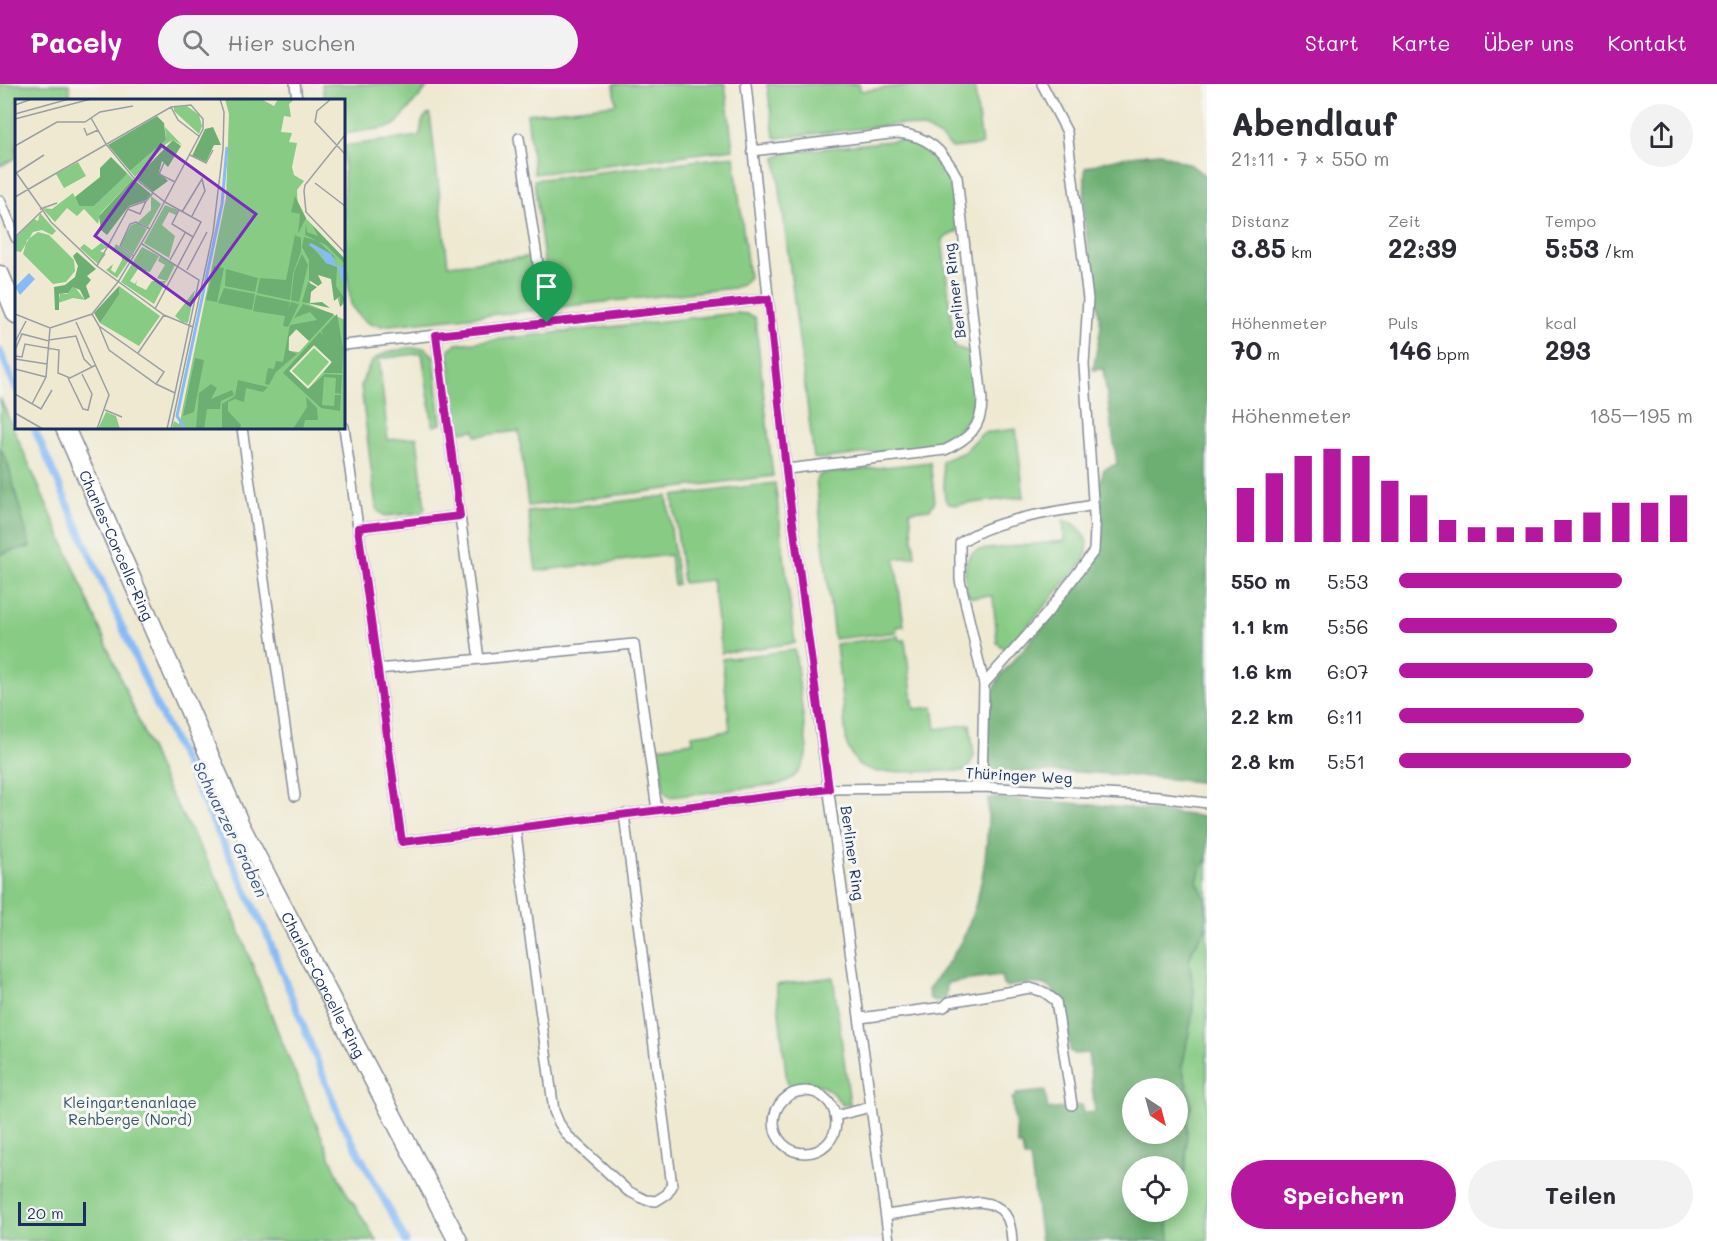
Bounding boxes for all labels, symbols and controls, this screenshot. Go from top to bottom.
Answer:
search box [158,15,578,69]
text: Pacely [30,24,122,60]
icon: search [179,26,212,59]
text: Hier suchen [227,28,355,57]
text: Start [1305,29,1359,56]
text: Karte [1392,29,1450,56]
text: Über uns [1483,29,1574,56]
text: Kontakt [1607,29,1687,56]
inset map [15,99,345,429]
text: Abendlauf [1231,101,1397,144]
button: share [1630,104,1693,167]
text: 21:11 · 7 × 550 m [1231,145,1389,171]
text: Distanz [1231,210,1289,231]
text: Zeit [1388,210,1421,231]
text: Tempo [1545,210,1596,231]
text: 3.85 [1231,231,1286,265]
text: 22:39 [1388,231,1457,265]
text: 5:53 [1545,231,1599,265]
text: km [1286,241,1312,262]
text: /km [1599,241,1634,262]
street label: Berliner Ring [938,242,970,340]
pin [521,261,572,323]
icon: arrive [530,270,563,303]
text: Höhenmeter [1231,312,1327,333]
text: Puls [1388,312,1418,333]
text: kcal [1545,312,1577,333]
text: 70 [1231,333,1262,367]
text: 146 [1388,333,1432,367]
text: 293 [1545,333,1591,367]
text: m [1262,343,1280,364]
text: bpm [1432,343,1470,364]
text: Höhenmeter [1231,402,1351,428]
text: 185–195 m [1589,402,1693,428]
street label: Charles-Corcelle-Ring [75,467,159,624]
text: 550 m [1231,568,1290,594]
text: 5:53 [1327,568,1368,594]
text: 1.1 km [1231,613,1289,639]
text: 5:56 [1327,613,1369,639]
text: 1.6 km [1231,658,1292,684]
text: 6:07 [1327,658,1369,684]
text: 2.2 km [1231,703,1293,729]
text: 6:11 [1327,703,1363,729]
text: 2.8 km [1231,748,1295,774]
text: 5:51 [1327,748,1365,774]
water label: Schwarzer Graben [189,758,273,901]
street label: Thüringer Weg [965,762,1073,788]
street label: Berliner Ring [836,804,870,902]
street label: Charles-Corcelle-Ring [277,908,370,1061]
north arrow [1122,1078,1188,1144]
map controls [1122,1078,1188,1222]
park label: Kleingartenanlage Rehberge (Nord) [63,1092,197,1129]
button: locate [1122,1156,1188,1222]
button: Speichern [1231,1160,1456,1229]
button: Teilen [1468,1160,1693,1229]
scale bar [18,1199,86,1226]
text: 20 m [27,1202,64,1223]

